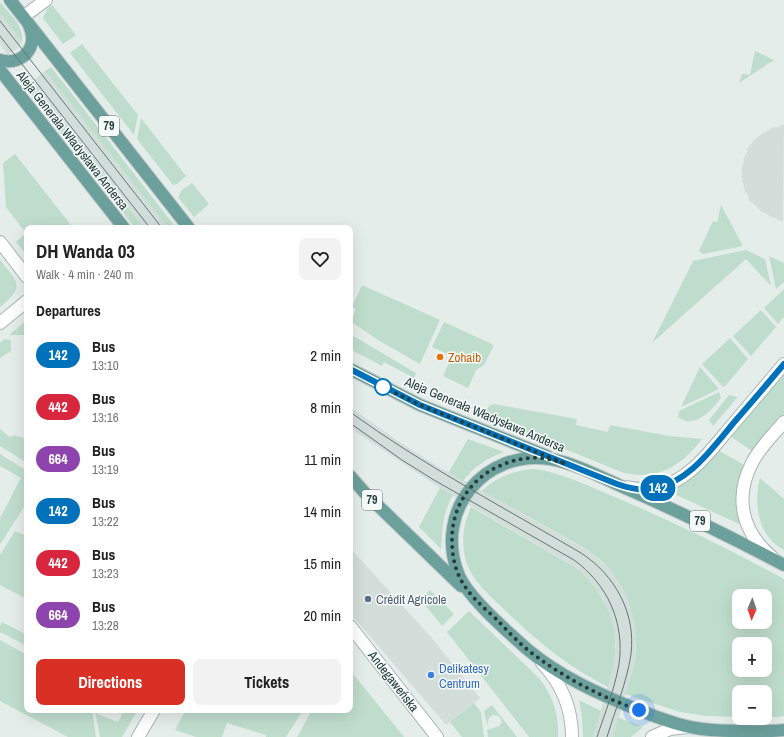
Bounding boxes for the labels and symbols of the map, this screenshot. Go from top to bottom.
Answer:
street label: Aleja Generała Władysława Andersa [12,66,132,214]
road number: 79 [99,116,119,136]
place label: Zohaib [448,349,481,366]
marker: Zohaib [435,352,445,362]
street label: Aleja Generała Władysława Andersa [401,373,568,456]
unlabelled marker [374,378,392,396]
line badge: 142 [635,475,681,501]
road number: 79 [362,490,382,510]
road number: 79 [690,511,710,531]
north arrow [732,589,772,629]
place label: Crédit Agricole [376,591,447,608]
marker: Crédit Agricole [363,594,373,604]
street label: Andegaweńska [364,647,423,715]
place label: Delikatesy Centrum [439,660,489,692]
marker: Delikatesy Centrum [426,670,436,680]
your location [629,700,649,720]

